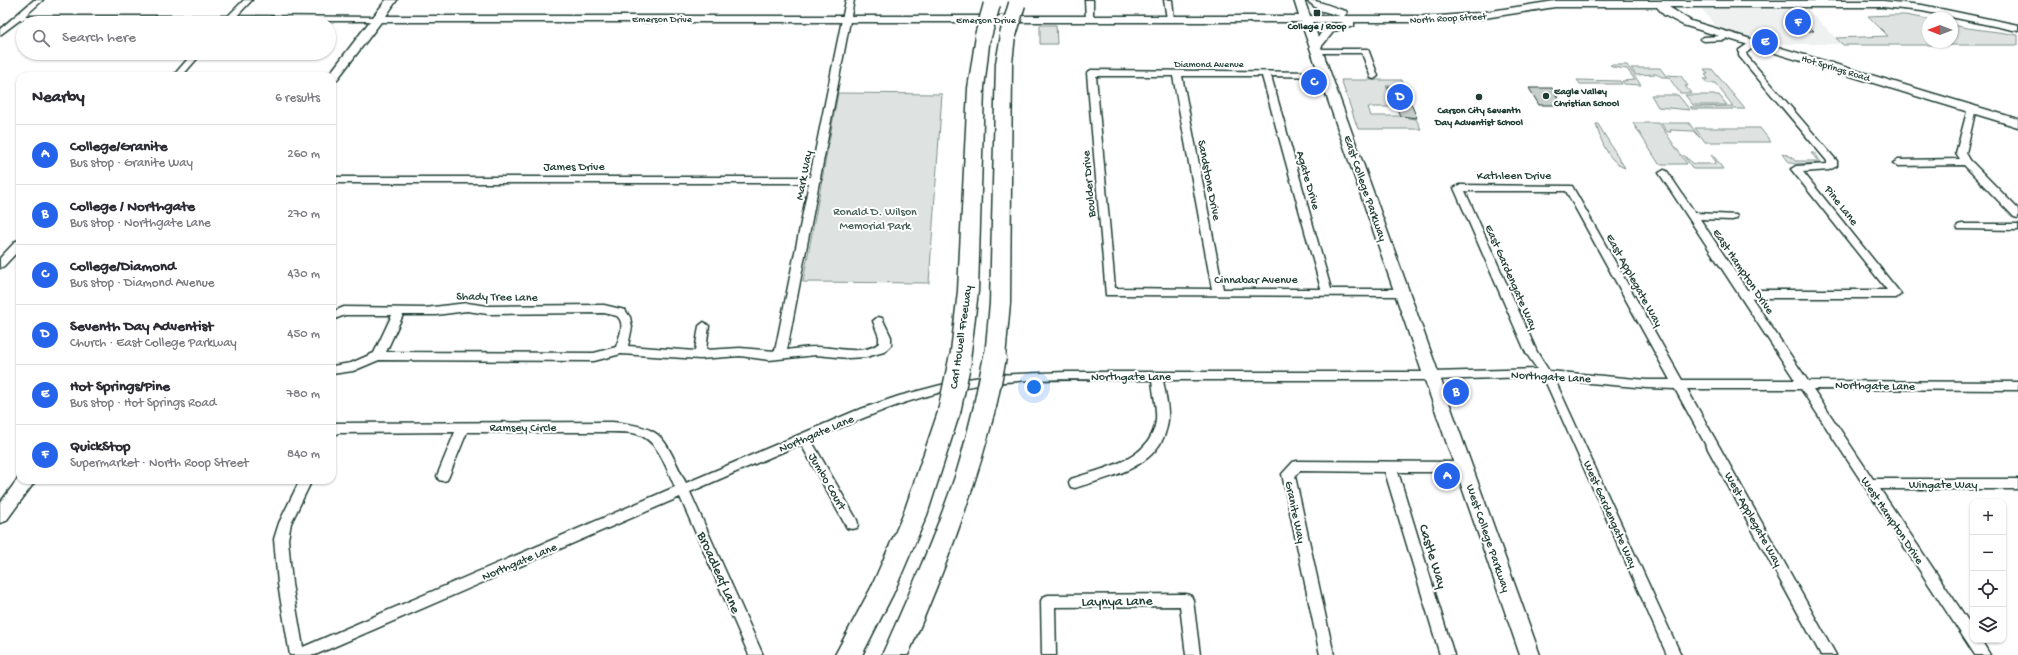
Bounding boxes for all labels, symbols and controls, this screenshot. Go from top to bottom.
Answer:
pin: F [1785,7,1811,37]
marker: College / Roop [1312,8,1322,18]
street label: North Roop Street [1410,11,1488,27]
north arrow [1922,12,1958,48]
street label: Emerson Drive [632,14,693,26]
street label: Emerson Drive [956,15,1017,27]
search box [16,16,336,60]
place label: College / Roop [1287,21,1346,33]
icon: search [30,27,52,49]
pin: E [1752,27,1778,57]
text: Search here [62,29,136,47]
street label: Hot Springs Road [1800,53,1872,85]
street label: Diamond Avenue [1173,59,1245,71]
pin: C [1301,67,1327,97]
pin: D [1387,82,1413,112]
place label: Eagle Valley Christian School [1553,86,1620,110]
text: Nearby [32,88,85,108]
text: 6 results [275,91,320,106]
marker: Eagle Valley Christian School [1541,91,1551,101]
marker: Carson City Seventh Day Adventist School [1474,92,1484,102]
place label: Carson City Seventh Day Adventist School [1434,105,1524,129]
street label: East College Parkway [1339,134,1389,244]
text: College/Granite [70,138,168,156]
street label: Sandstone Drive [1193,139,1223,222]
text: A [41,147,49,162]
text: 260 m [287,147,320,162]
street label: Mark Way [793,149,817,201]
street label: Boulder Drive [1080,149,1100,219]
street label: Agate Drive [1292,149,1322,212]
text: Bus stop · Granite Way [70,156,193,171]
street label: James Drive [543,161,605,175]
street label: Kathleen Drive [1477,170,1552,184]
street label: Pine Lane [1820,183,1861,230]
text: College / Northgate [70,198,195,216]
park label: Ronald D. Wilson Memorial Park [833,206,917,234]
text: B [42,207,48,222]
text: 270 m [287,207,320,222]
text: Bus stop · Northgate Lane [70,216,211,231]
street label: East Gardengate Way [1481,223,1540,333]
street label: East Hampton Drive [1709,227,1777,318]
street label: East Applegate Way [1602,232,1665,330]
text: College/Diamond [70,258,176,276]
text: C [41,267,49,282]
text: 430 m [287,267,320,282]
street label: Cinnabar Avenue [1214,274,1298,288]
text: Bus stop · Diamond Avenue [70,276,215,291]
street label: Carl Howell Freeway [948,285,976,390]
street label: Shady Tree Lane [456,290,539,306]
text: Seventh Day Adventist [70,318,213,336]
text: D [41,327,49,342]
text: 450 m [287,327,320,342]
text: Church · East College Parkway [70,336,237,351]
street label: Northgate Lane [1511,369,1592,387]
street label: Northgate Lane [1091,371,1172,385]
your location [1024,377,1044,397]
pin: B [1443,377,1469,407]
text: Hot Springs/Pine [70,378,170,396]
street label: Northgate Lane [1835,379,1916,395]
text: E [41,387,49,402]
text: 780 m [286,387,320,402]
text: Bus stop · Hot Springs Road [70,396,216,411]
street label: Northgate Lane [777,412,857,457]
street label: Ramsey Circle [489,422,557,436]
text: QuickStop [70,438,130,456]
text: F [42,447,48,462]
text: 840 m [287,447,320,462]
street label: Jumbo Court [804,451,849,514]
text: Supermarket · North Roop Street [70,456,249,471]
street label: West Gardengate Way [1579,459,1639,571]
pin: A [1434,461,1460,491]
street label: West Applegate Way [1720,470,1784,570]
street label: West Hampton Drive [1857,475,1926,568]
street label: Wingate Way [1909,479,1977,493]
street label: Granite Way [1281,480,1308,545]
street label: West College Parkway [1462,483,1512,595]
map controls [1970,499,2006,643]
button: + [1970,499,2006,535]
street label: Castle Way [1414,522,1449,591]
street label: Broadleaf Lane [692,529,744,617]
button: − [1970,535,2006,571]
street label: Northgate Lane [480,540,560,585]
button: locate [1970,571,2006,607]
street label: Laynya Lane [1081,593,1154,612]
button: layers [1970,607,2006,643]

